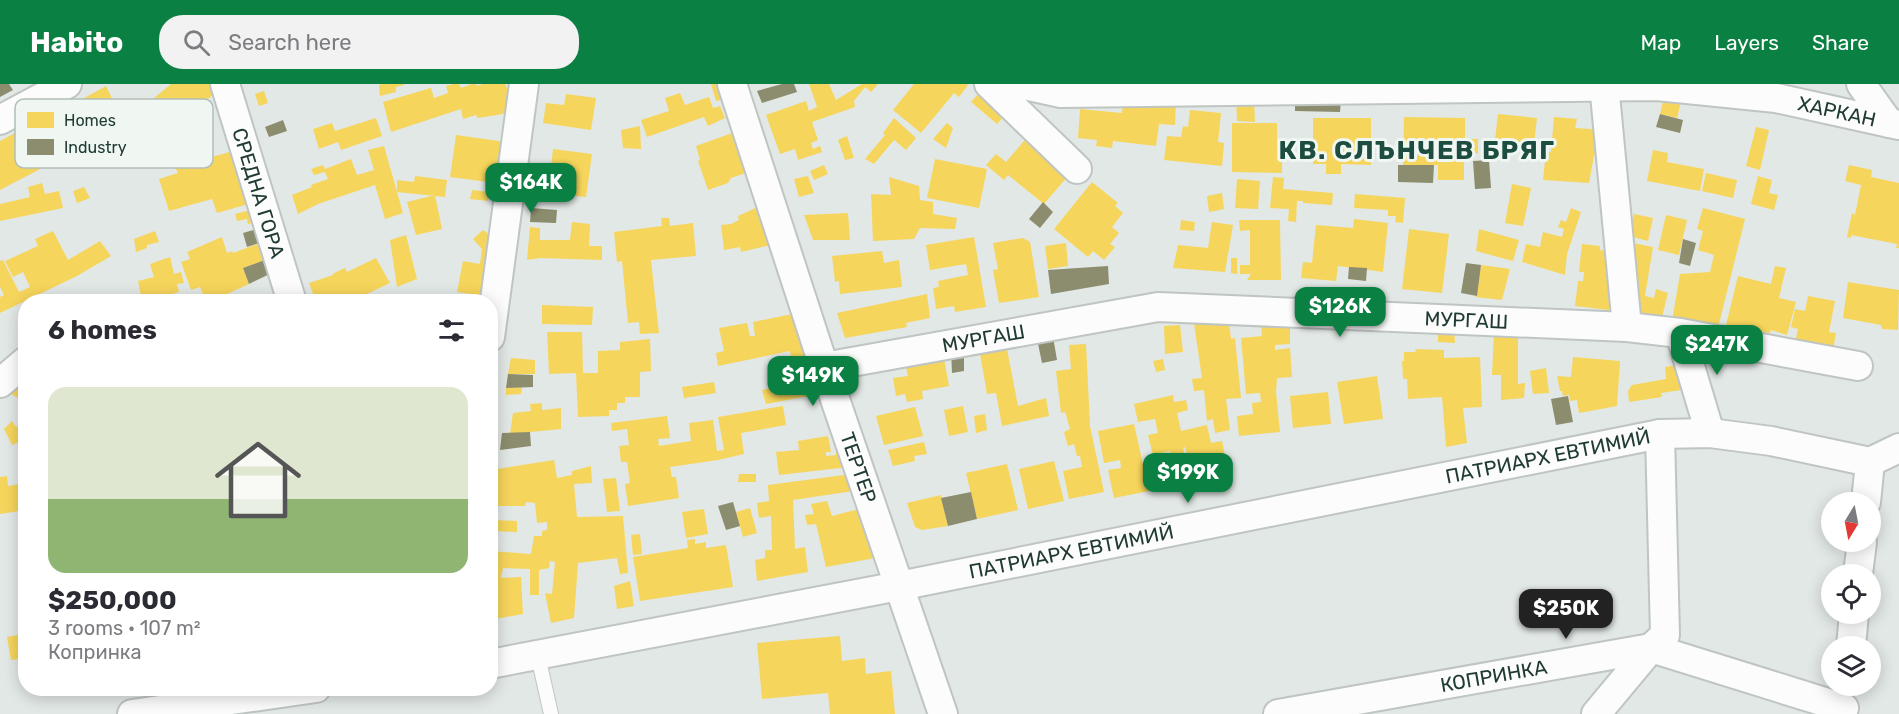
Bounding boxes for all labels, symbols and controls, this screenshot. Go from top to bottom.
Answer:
search box [159,15,579,69]
text: Habito [30,26,123,59]
icon: search [180,26,213,59]
text: Search here [228,29,352,56]
text: Map [1640,30,1681,55]
text: Layers [1714,30,1779,55]
text: Share [1812,30,1869,55]
street label: ХАРКАН [1796,91,1878,132]
legend [15,99,213,168]
text: Homes [64,111,116,130]
street label: СРЕДНА ГОРА [227,125,290,261]
district label: КВ. СЛЪНЧЕВ БРЯГ [1279,135,1555,166]
text: Industry [64,138,127,157]
pin: $164K [489,163,573,214]
text: $164K [499,170,563,194]
pin: $126K [1298,287,1382,338]
text: $126K [1309,294,1371,318]
street label: МУРГАШ [1424,306,1509,334]
icon: filters [435,314,468,347]
text: 6 homes [48,315,157,346]
street label: МУРГАШ [940,319,1027,358]
pin: $247K [1675,325,1759,376]
text: $247K [1685,332,1749,356]
pin: $149K [771,356,855,407]
text: $149K [782,363,844,387]
street label: ПАТРИАРХ ЕВТИМИЙ [1443,424,1652,489]
icon: home [204,426,312,534]
street label: ТЕРТЕР [835,429,882,506]
pin: $199K [1146,453,1230,504]
text: $199K [1157,460,1219,484]
north arrow [1821,492,1881,552]
map controls [1821,492,1881,696]
street label: ПАТРИАРХ ЕВТИМИЙ [967,519,1176,584]
button: locate [1821,564,1881,624]
text: $250,000 [48,585,177,616]
pin: $250K [1524,589,1608,640]
text: $250K [1533,596,1599,620]
text: 3 rooms · 107 m² [48,616,201,640]
button: layers [1821,636,1881,696]
text: Копринка [48,640,142,664]
street label: КОПРИНКА [1438,655,1549,697]

